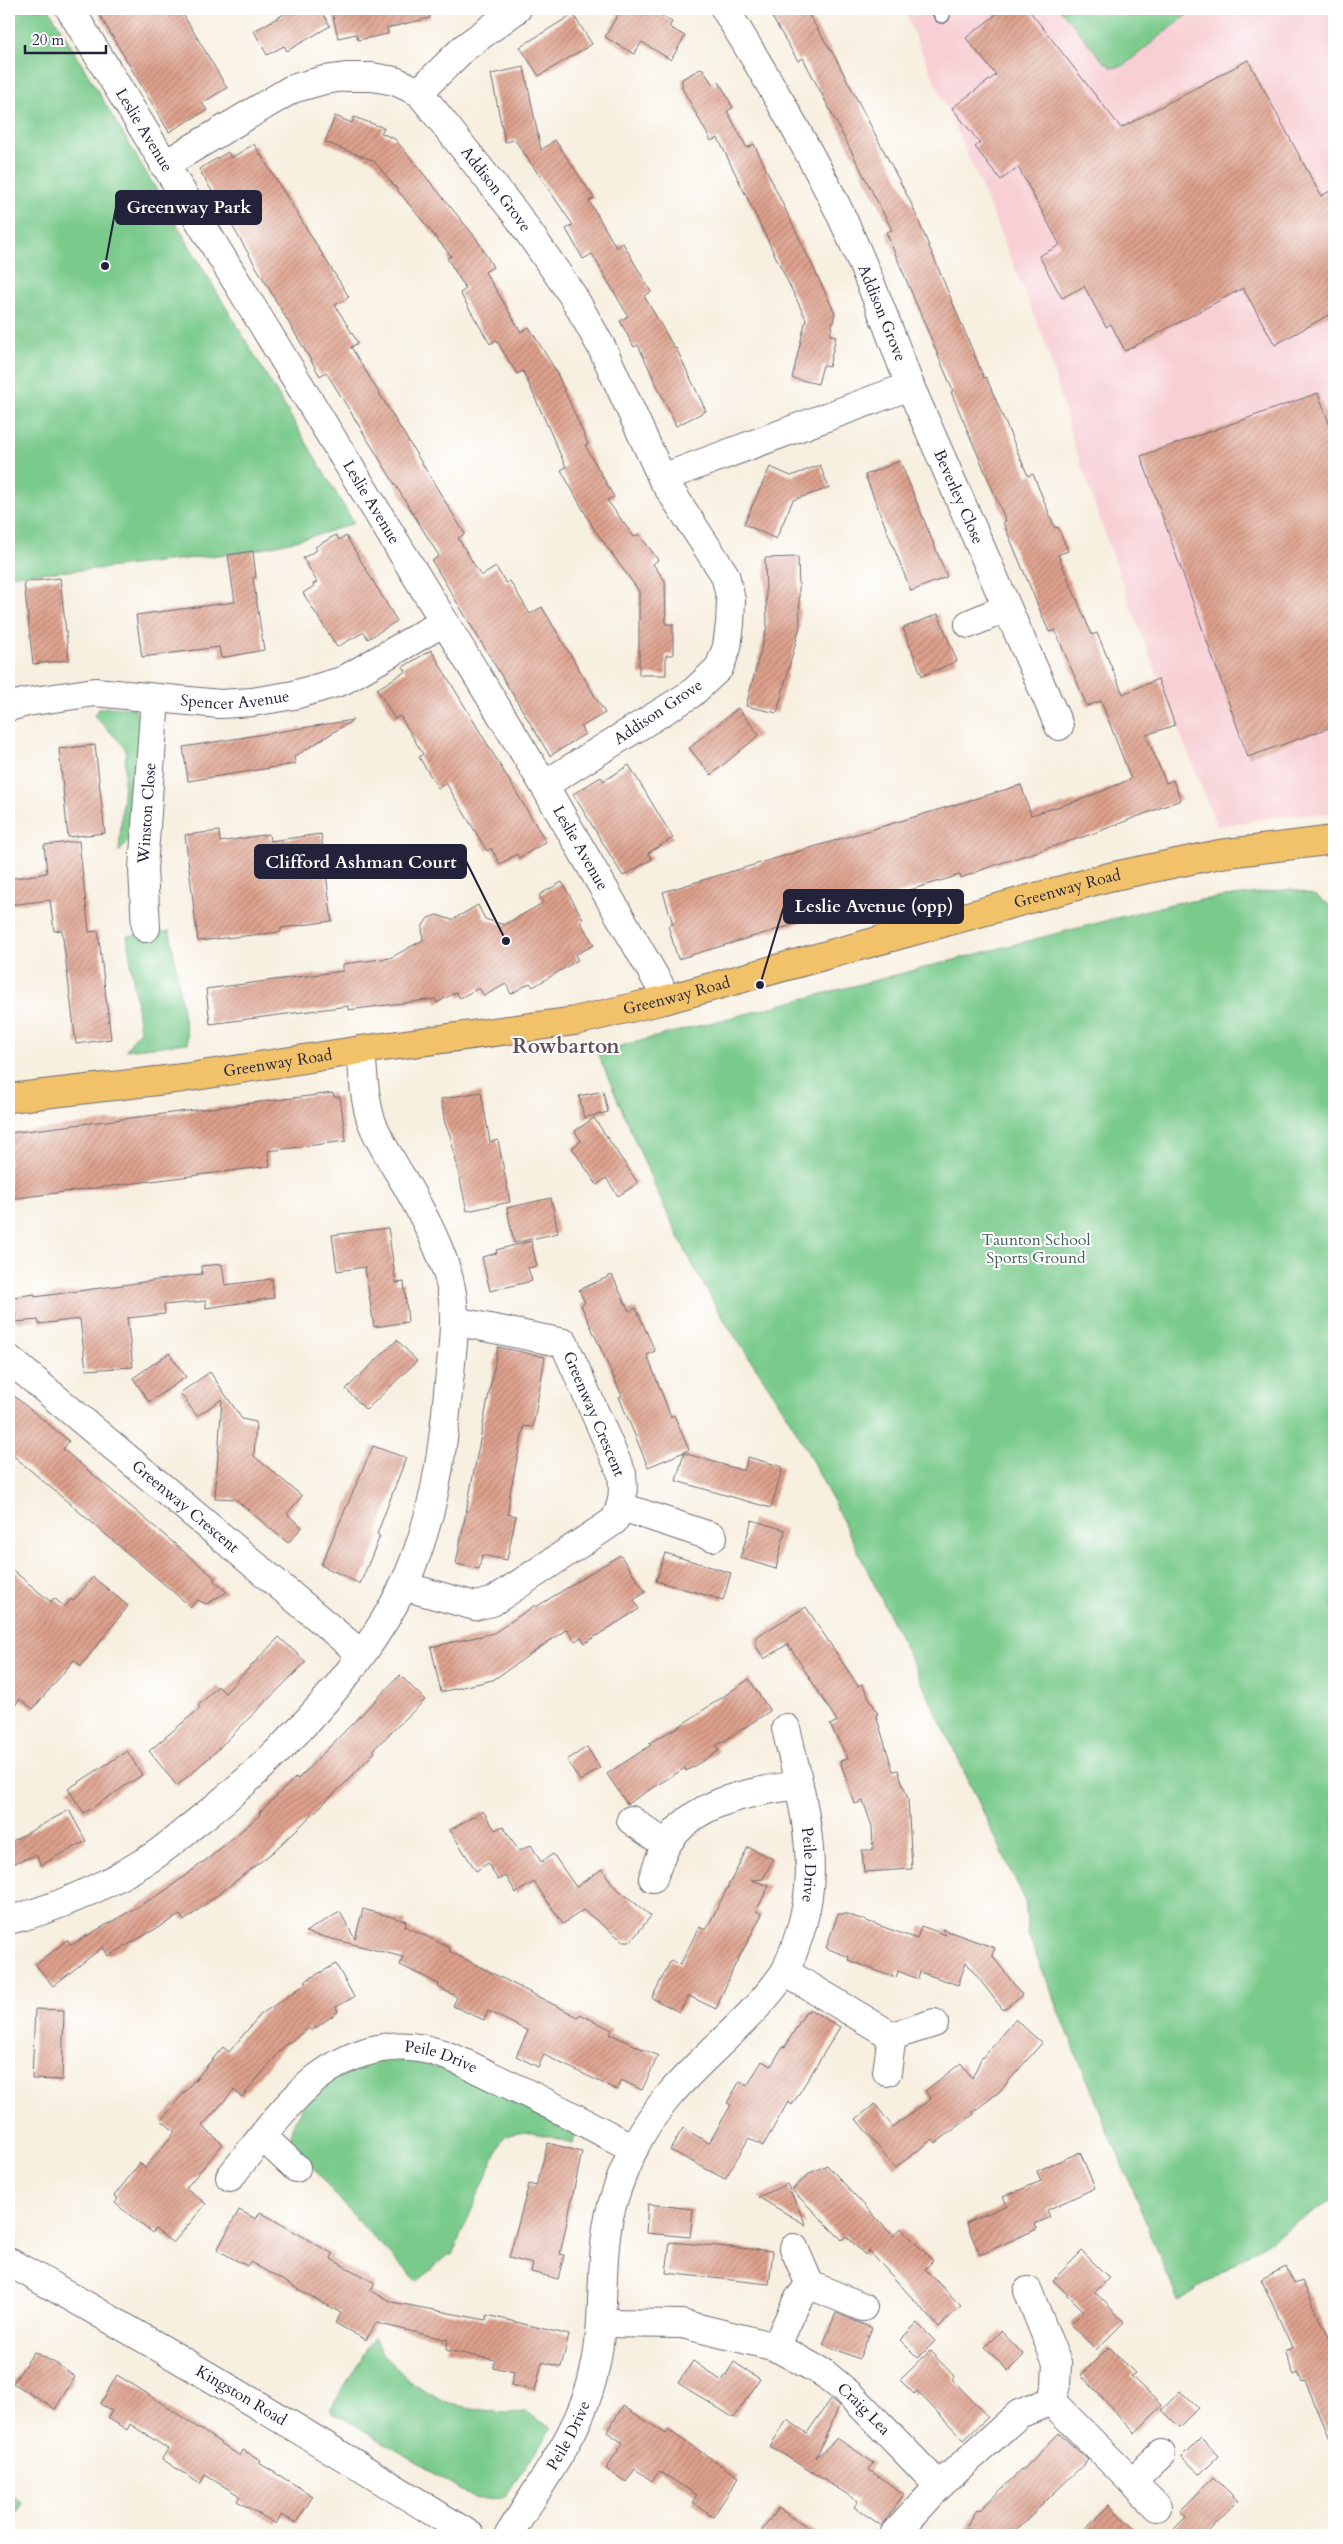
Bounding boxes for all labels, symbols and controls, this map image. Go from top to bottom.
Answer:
scale bar [25,22,106,54]
text: 20 m [32,30,64,50]
street label: Leslie Avenue [110,84,178,176]
street label: Addison Grove [456,142,536,236]
callout: Greenway Park [116,191,261,224]
text: Greenway Park [126,195,252,220]
street label: Addison Grove [853,261,911,365]
street label: Beverley Close [928,446,989,548]
street label: Leslie Avenue [337,456,405,548]
street label: Addison Grove [609,674,707,750]
street label: Spencer Avenue [179,685,291,715]
street label: Winston Close [132,762,161,866]
street label: Leslie Avenue [547,802,613,894]
callout: Clifford Ashman Court [255,845,466,878]
text: Clifford Ashman Court [265,850,457,875]
street label: Greenway Road [1011,864,1123,914]
callout: Leslie Avenue (opp) [784,890,963,923]
text: Leslie Avenue (opp) [795,894,953,919]
street label: Greenway Road [621,971,733,1020]
district label: Rowbarton [512,1032,620,1061]
street label: Greenway Road [222,1044,334,1083]
park label: Taunton School Sports Ground [981,1229,1091,1269]
street label: Greenway Crescent [558,1348,630,1480]
street label: Greenway Crescent [127,1455,244,1558]
street label: Peile Drive [796,1826,821,1904]
street label: Peile Drive [404,2036,481,2079]
street label: Kingston Road [192,2360,291,2431]
street label: Craig Lea [833,2378,895,2440]
street label: Peile Drive [541,2398,595,2475]

